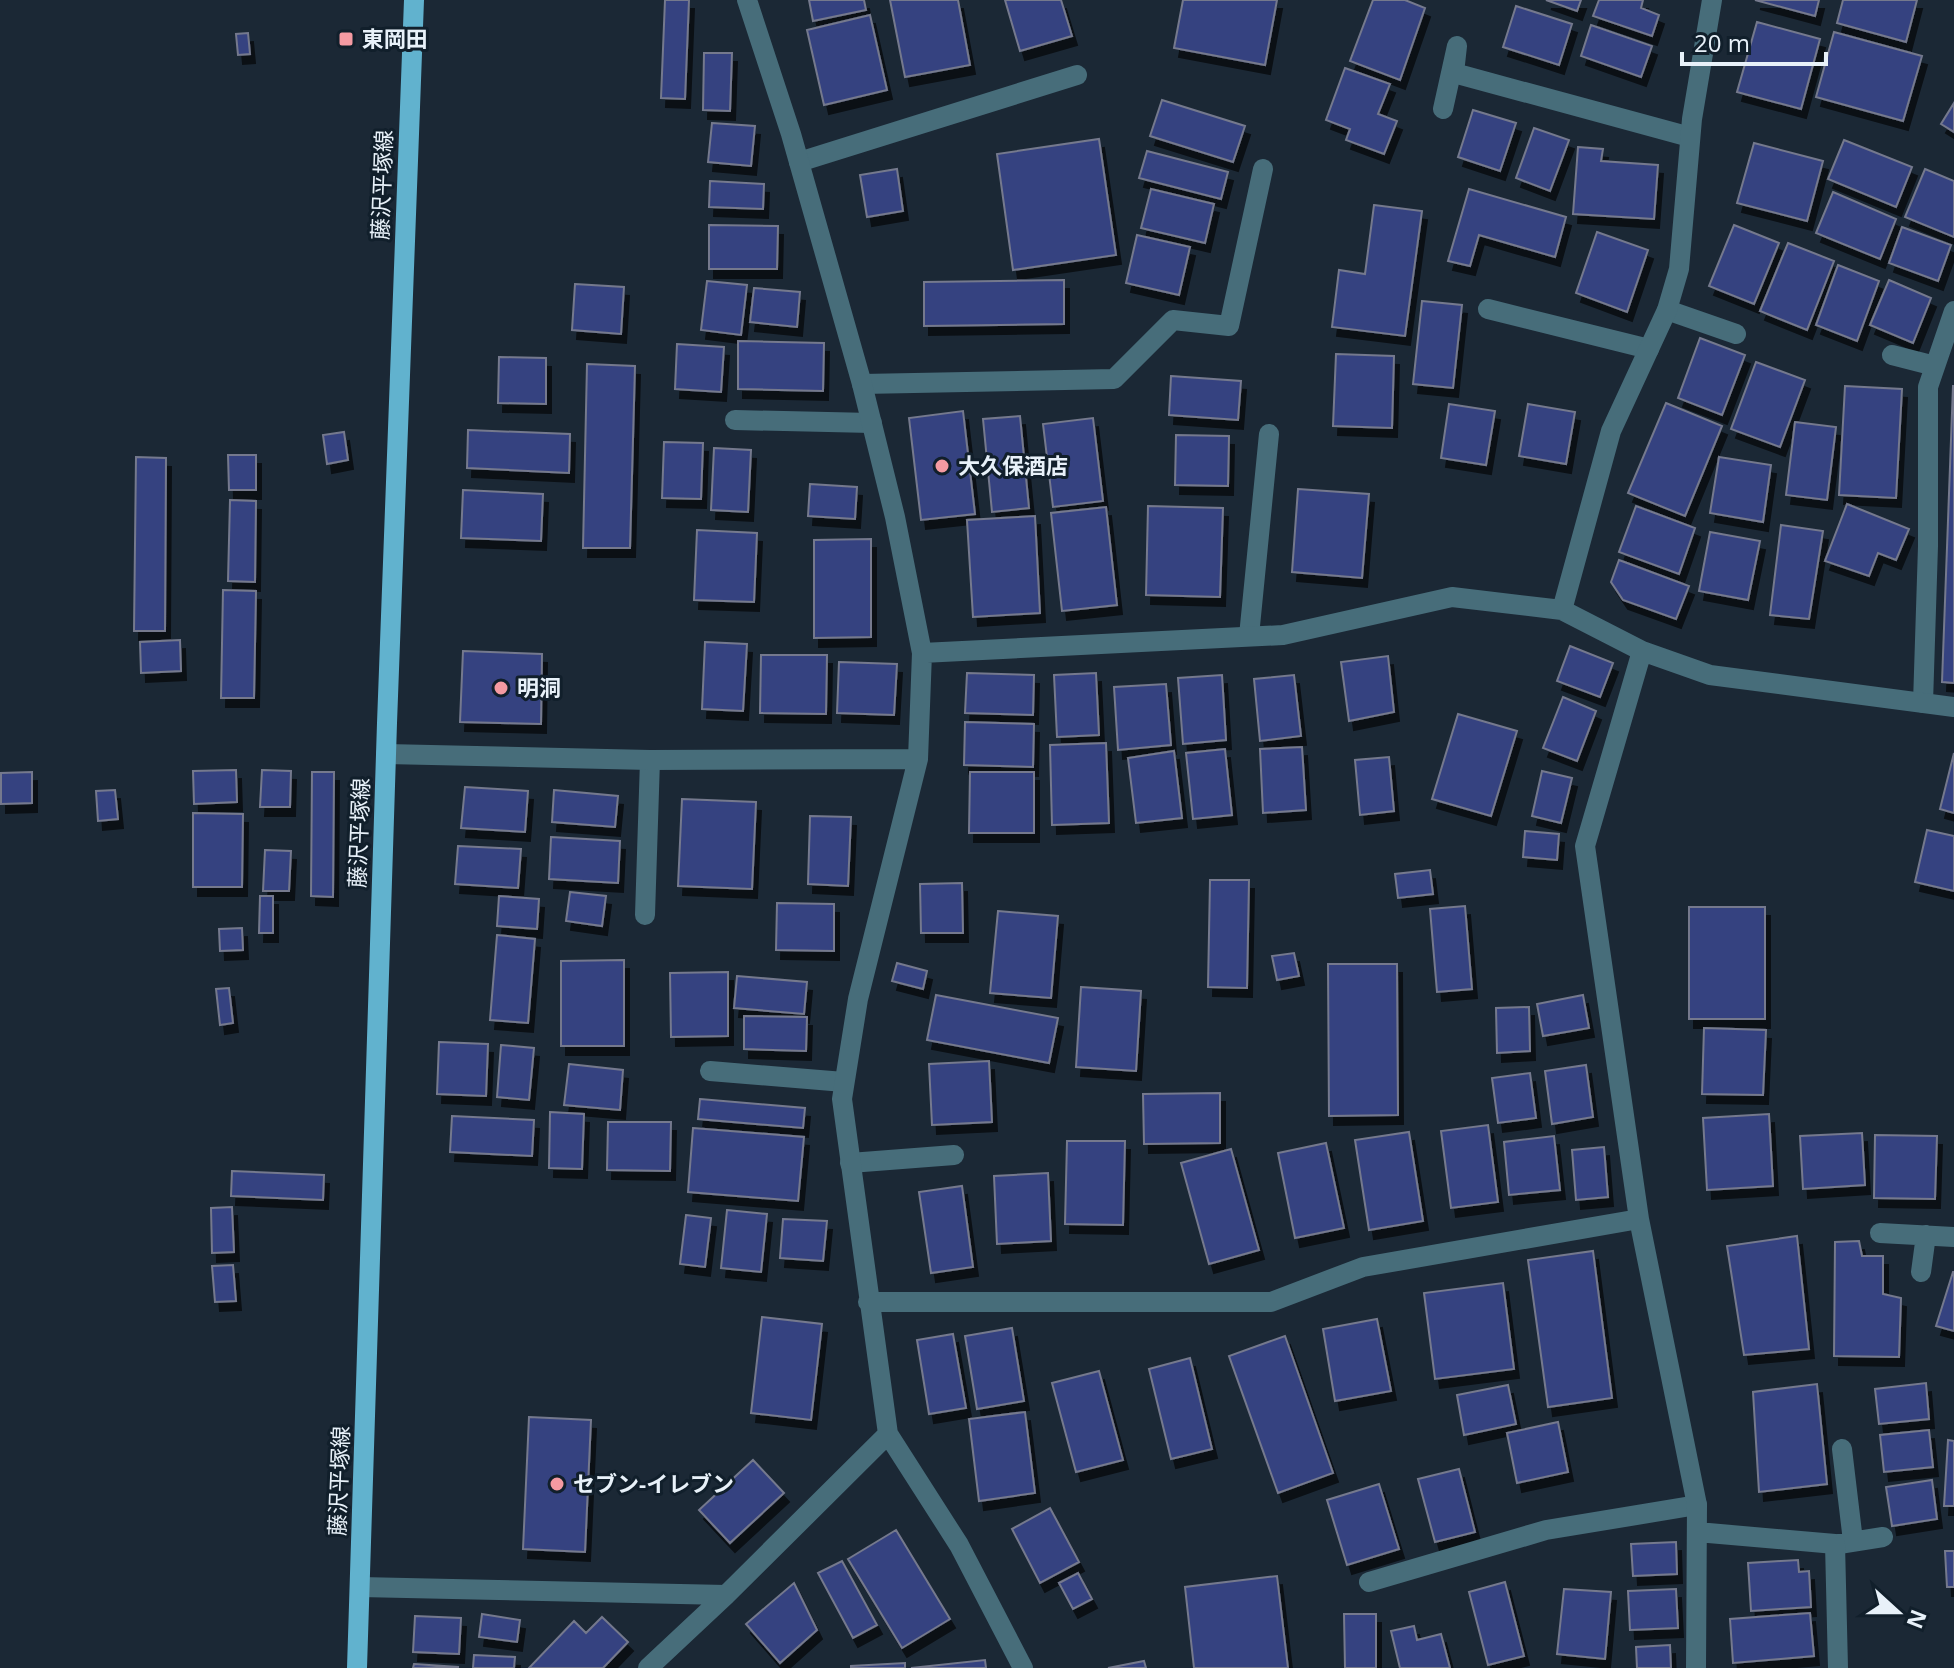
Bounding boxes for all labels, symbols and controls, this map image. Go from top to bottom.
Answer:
scale bar [1682,16,1826,66]
place label: 東岡田 [362,23,428,53]
text: 20 m [1694,26,1750,59]
marker: 東岡田 [337,30,355,48]
street label: 藤沢平塚線 [364,129,398,240]
place label: 大久保酒店 [958,450,1068,480]
marker: 大久保酒店 [933,457,951,475]
place label: 明洞 [517,672,561,702]
marker: 明洞 [492,679,510,697]
street label: 藤沢平塚線 [341,777,375,888]
street label: 藤沢平塚線 [321,1425,355,1536]
place label: セブン-イレブン [573,1468,734,1498]
marker: セブン-イレブン [548,1475,566,1493]
north arrow [1858,1572,1938,1652]
text: N [1900,1606,1935,1633]

